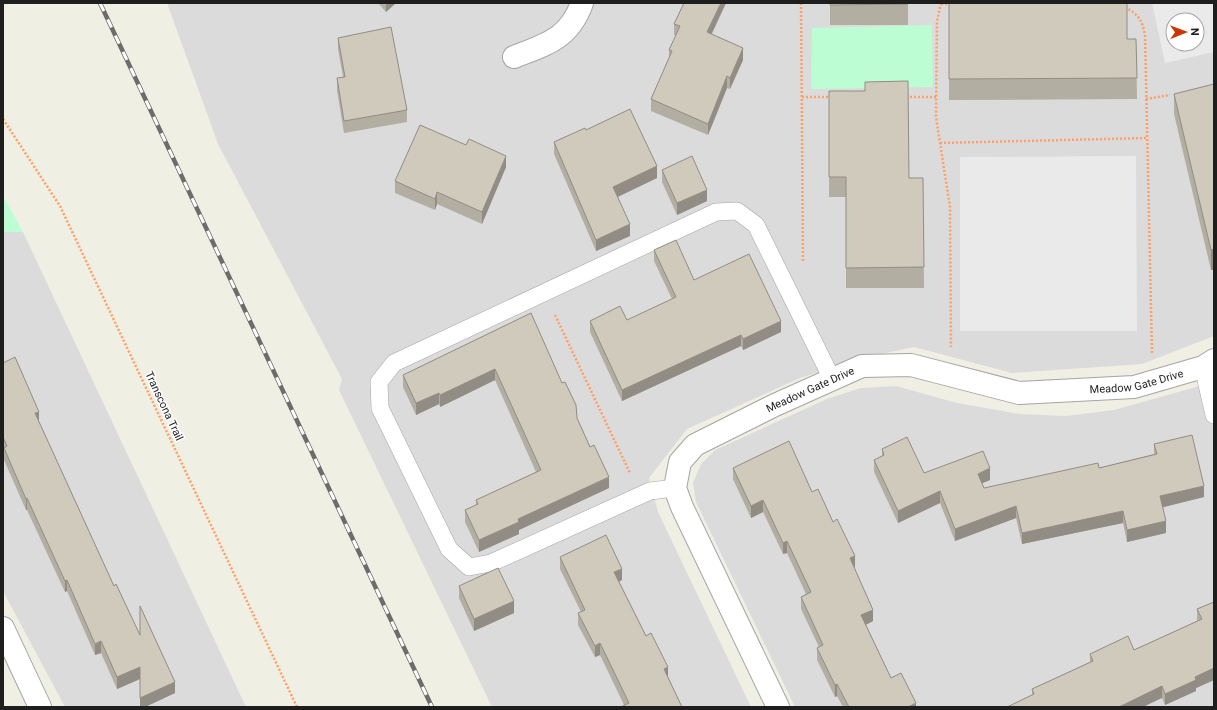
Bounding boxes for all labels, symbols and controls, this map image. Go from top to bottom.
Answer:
north arrow [1165,12,1205,52]
text: N [1188,28,1201,36]
street label: Meadow Gate Drive [764,364,856,415]
street label: Meadow Gate Drive [1089,367,1185,396]
street label: Transcona Trail [142,369,186,443]

